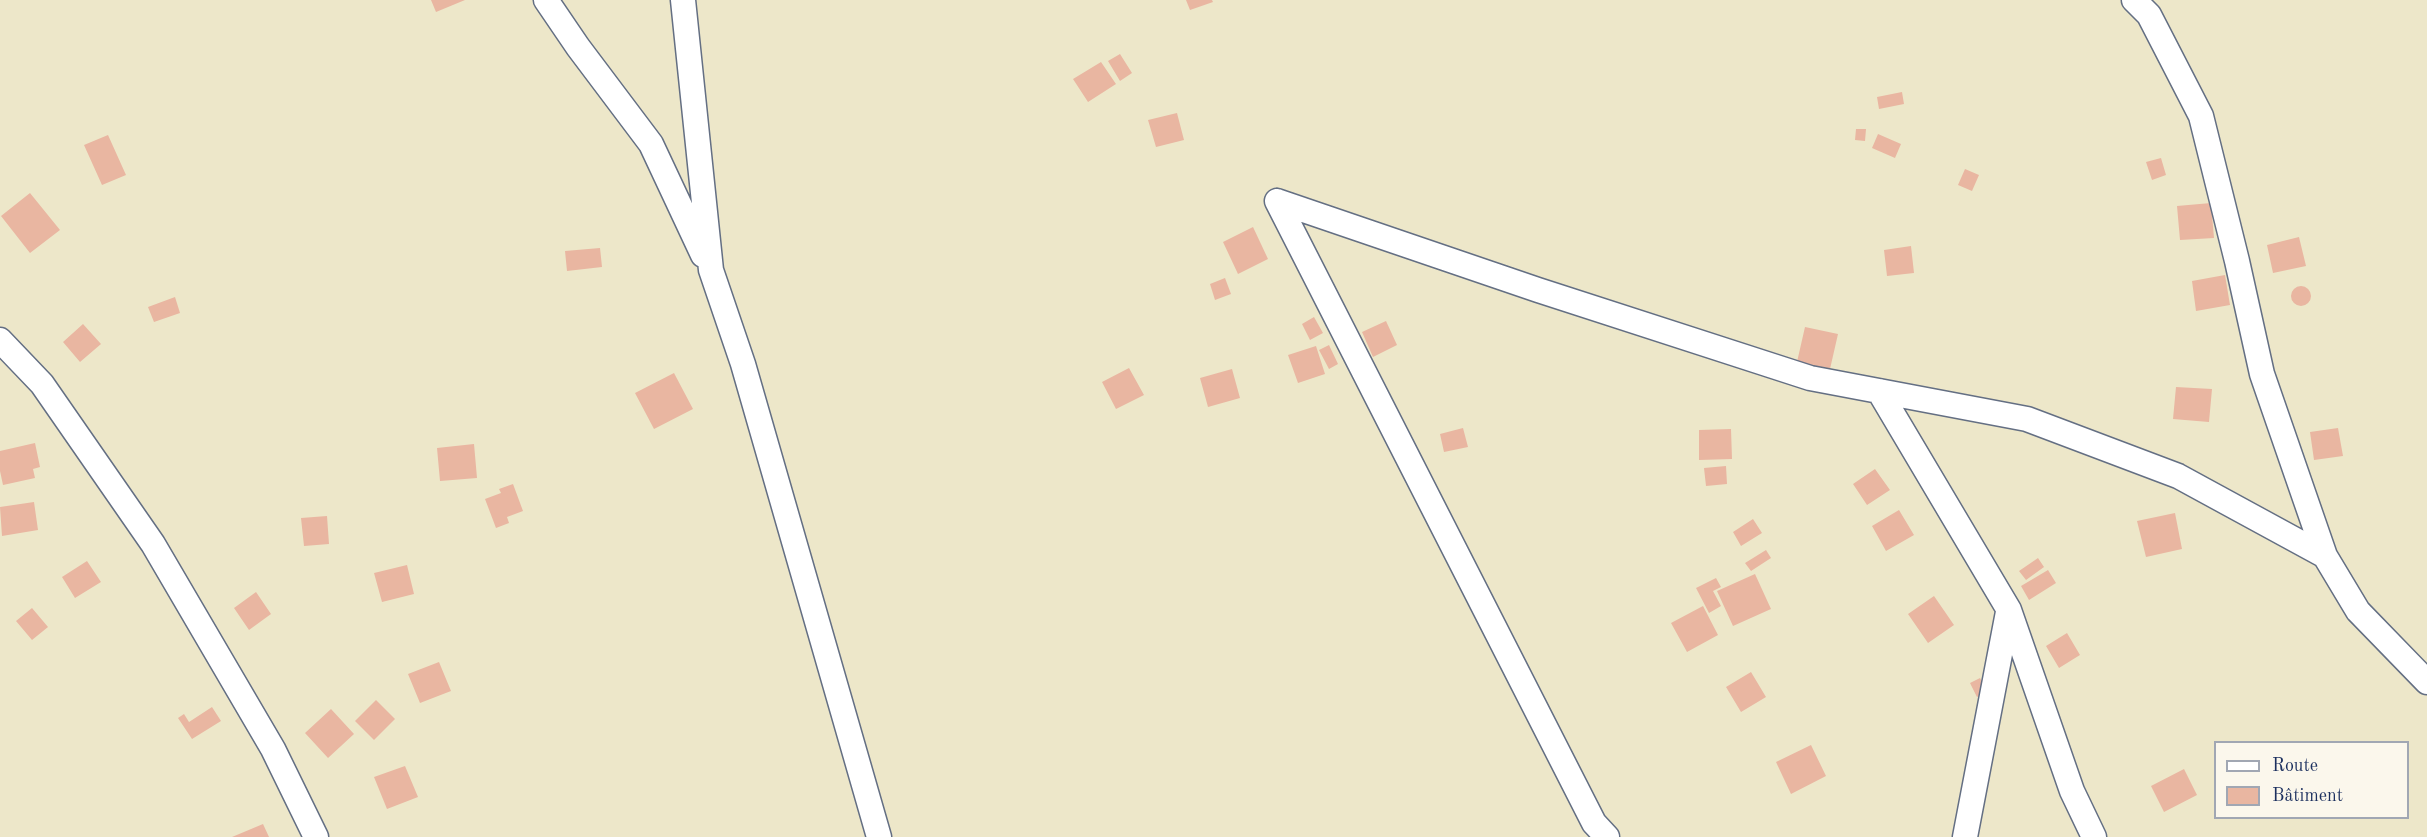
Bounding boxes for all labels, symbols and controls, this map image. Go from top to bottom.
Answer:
legend [2214,741,2409,819]
text: Route [2272,757,2318,775]
text: Bâtiment [2272,787,2343,805]

